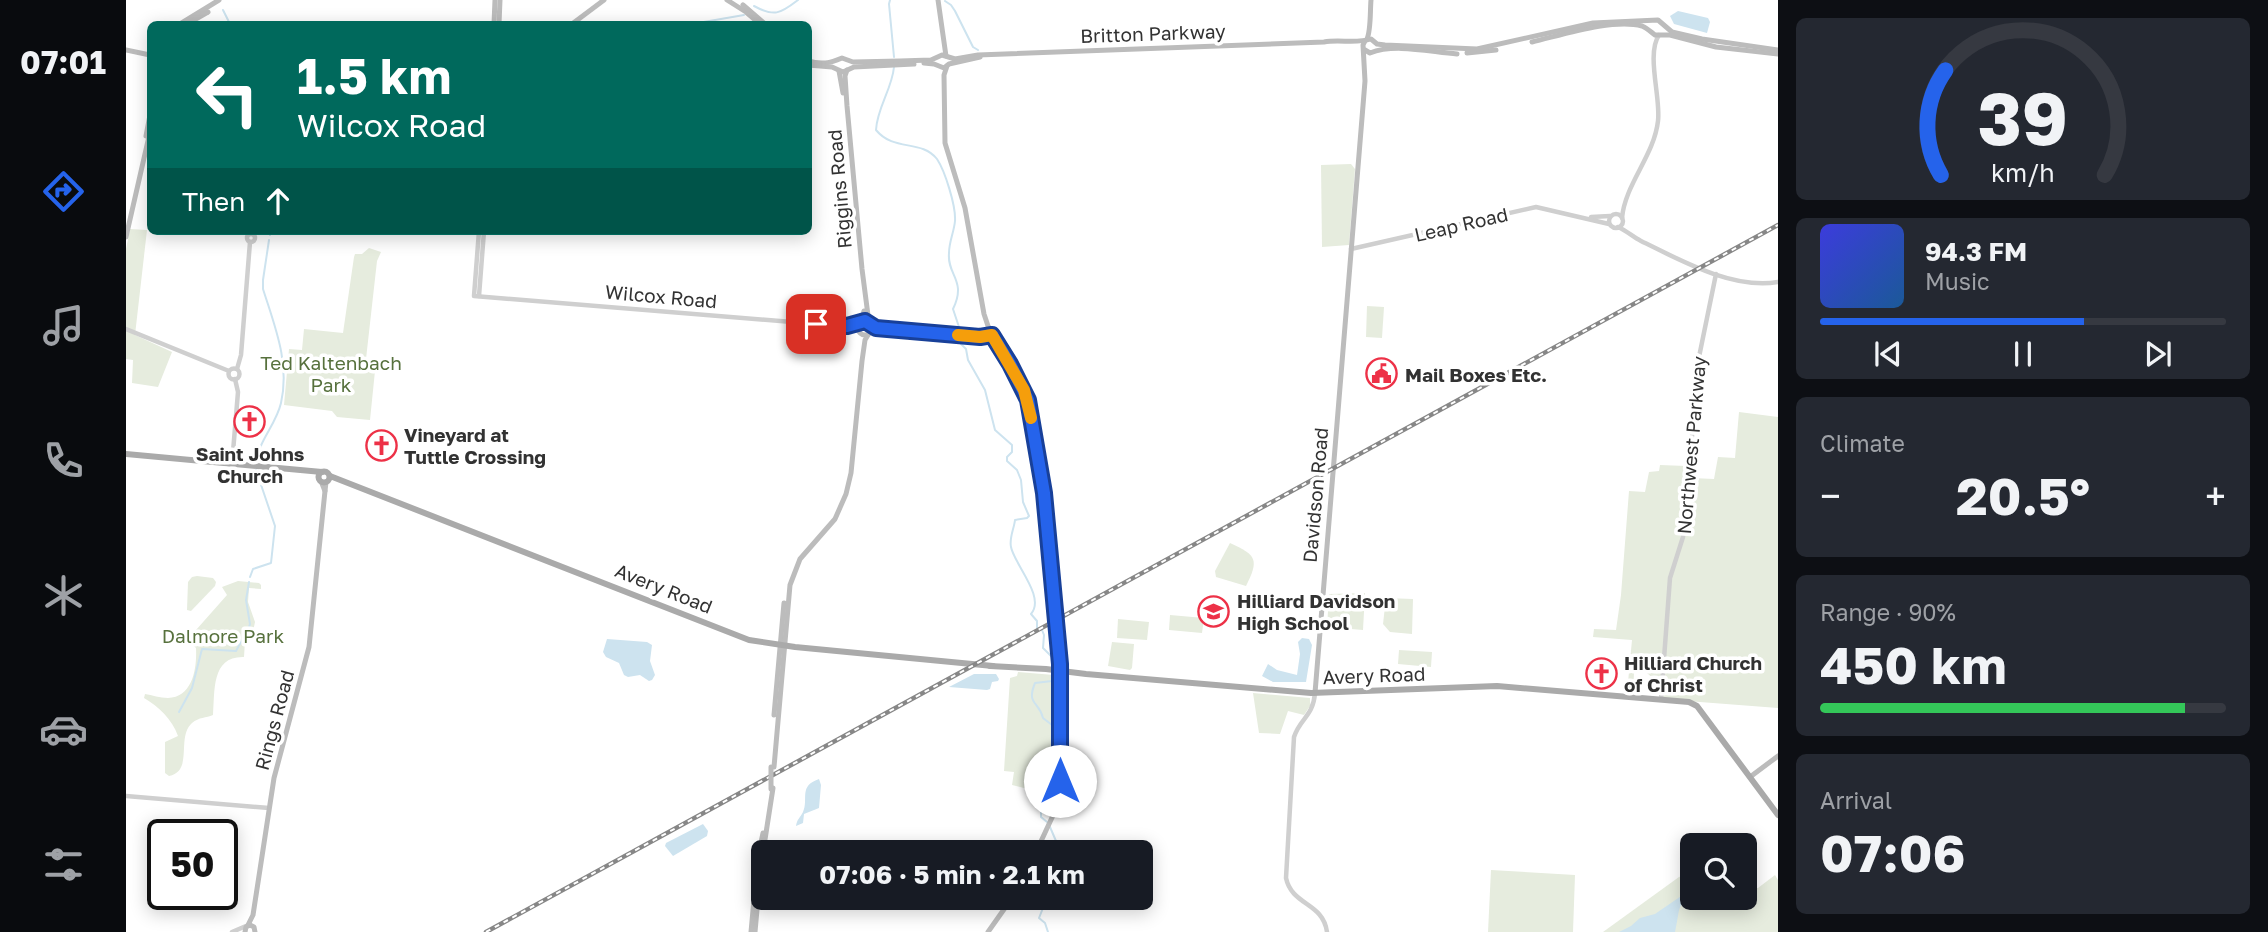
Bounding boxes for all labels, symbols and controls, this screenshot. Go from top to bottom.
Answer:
street label: Britton Parkway [1080,19,1226,47]
text: 07:01 [20,43,106,81]
text: 1.5 km [297,46,451,105]
icon: left [182,49,273,140]
text: 39 [1978,74,2068,161]
text: Wilcox Road [297,106,486,144]
street label: Riggins Road [822,128,856,250]
text: km/h [1991,157,2055,188]
icon: directions [39,167,88,216]
icon: ahead [259,182,297,220]
text: Then [182,186,245,217]
street label: Leap Road [1412,202,1510,246]
text: 94.3 FM [1925,236,2027,267]
text: Music [1925,267,1990,295]
street label: Wilcox Road [604,280,718,312]
pin [786,294,846,354]
icon: music [39,301,88,350]
icon: arrive [797,305,835,343]
icon: previous [1869,335,1907,373]
icon: pause [2004,335,2042,373]
icon: next [2139,335,2177,373]
park label: Ted Kaltenbach Park [260,351,402,396]
street label: Northwest Parkway [1672,355,1710,535]
public building icon: Mail Boxes Etc. [1365,357,1399,391]
place label: Mail Boxes Etc. [1405,363,1547,386]
church icon: Saint Johns Church [233,405,267,439]
place label: Vineyard at Tuttle Crossing [404,423,546,468]
street label: Davidson Road [1298,426,1332,564]
church icon: Vineyard at Tuttle Crossing [364,428,398,462]
text: Climate [1820,429,1905,457]
icon: phone [39,436,88,485]
place label: Saint Johns Church [196,442,305,487]
text: 20.5° [1956,464,2090,526]
text: − [1820,473,1841,518]
text: + [2205,473,2226,518]
street label: Avery Road [612,558,716,618]
icon: climate [39,571,88,620]
place label: Hilliard Davidson High School [1237,589,1395,634]
school or university icon: Hilliard Davidson High School [1197,594,1231,628]
text: Range · 90% [1820,598,1956,626]
park label: Dalmore Park [162,624,284,647]
text: 450 km [1820,633,2007,695]
place label: Hilliard Church of Christ [1624,651,1762,696]
church icon: Hilliard Church of Christ [1584,656,1618,690]
street label: Avery Road [1322,662,1426,688]
street label: Rings Road [250,667,298,773]
icon: car [39,705,88,754]
position arrow [1023,744,1097,818]
text: Arrival [1820,786,1892,814]
speed limit sign: 50 [147,819,238,910]
text: 07:06 [1820,821,1966,883]
map controls [1680,833,1757,910]
button: search [1680,833,1757,910]
icon: filters [39,840,88,889]
text: 07:06 · 5 min · 2.1 km [819,859,1085,890]

